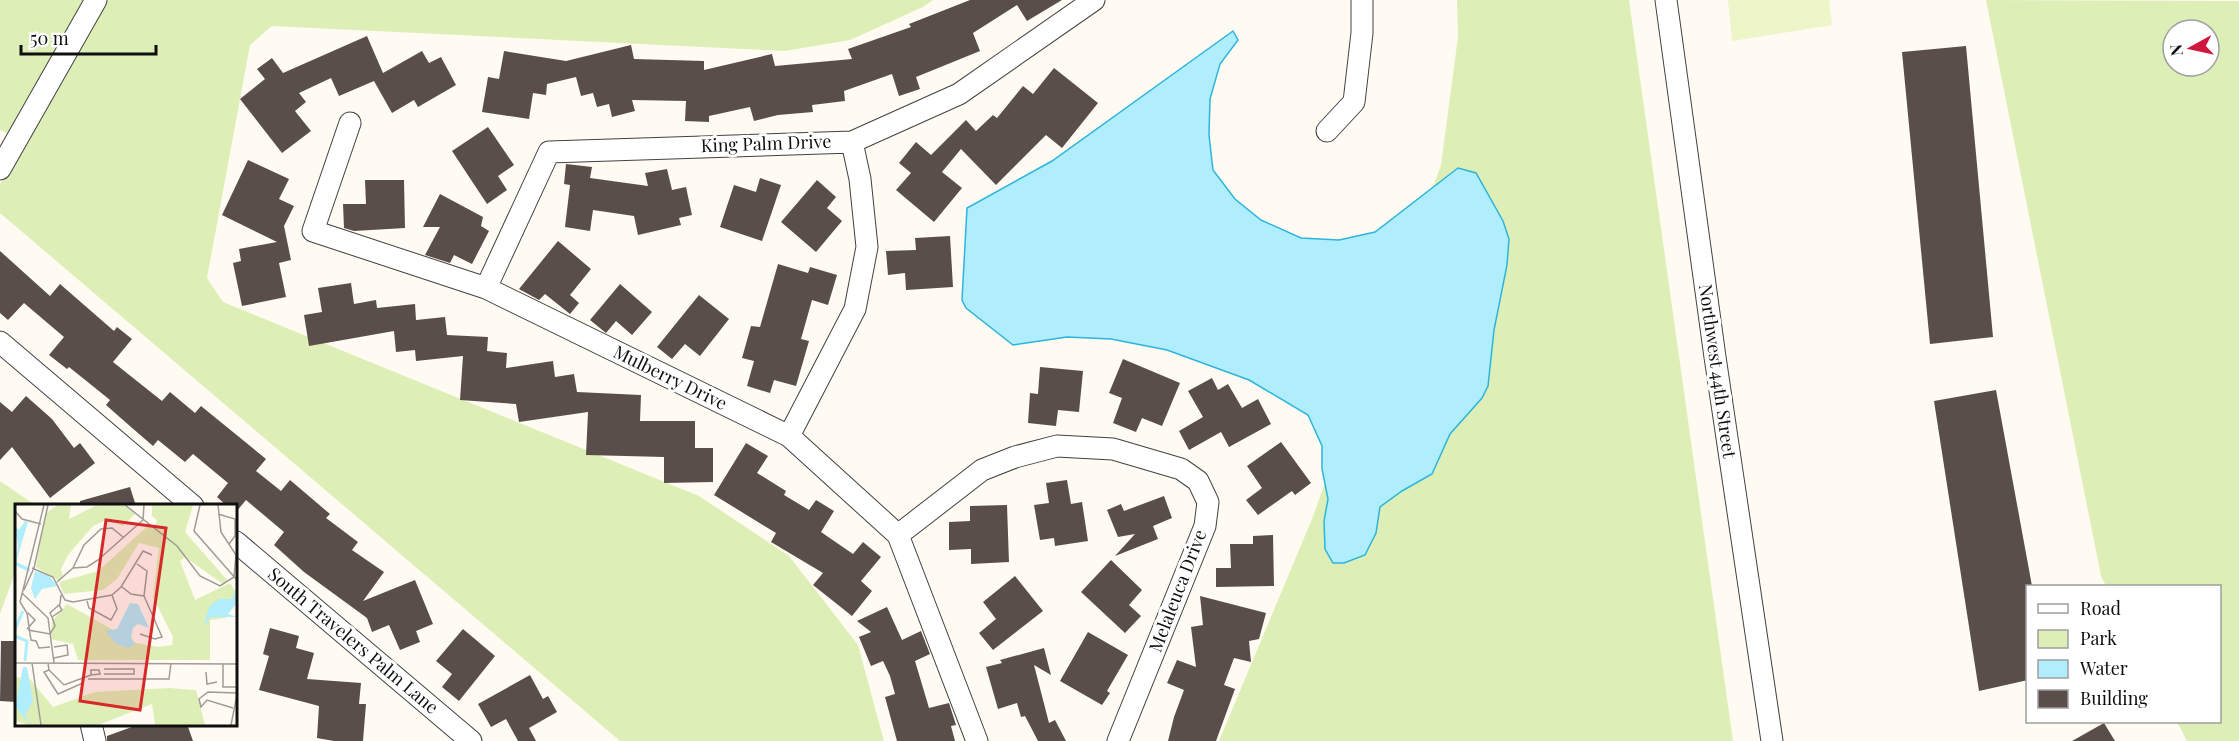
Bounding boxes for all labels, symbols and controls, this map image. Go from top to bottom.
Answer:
scale bar [21,18,156,56]
north arrow [2161,18,2221,78]
text: 50 m [30,26,69,50]
text: N [2164,43,2187,57]
street label: King Palm Drive [700,129,832,157]
street label: Northwest 44th Street [1694,282,1742,460]
street label: Mulberry Drive [610,339,731,415]
inset map [15,504,237,726]
street label: Melaleuca Drive [1143,526,1211,655]
street label: South Travelers Palm Lane [263,562,444,719]
legend [2026,585,2221,723]
text: Road [2080,596,2121,620]
text: Park [2080,626,2117,650]
text: Water [2079,656,2128,680]
text: Building [2080,686,2148,710]

